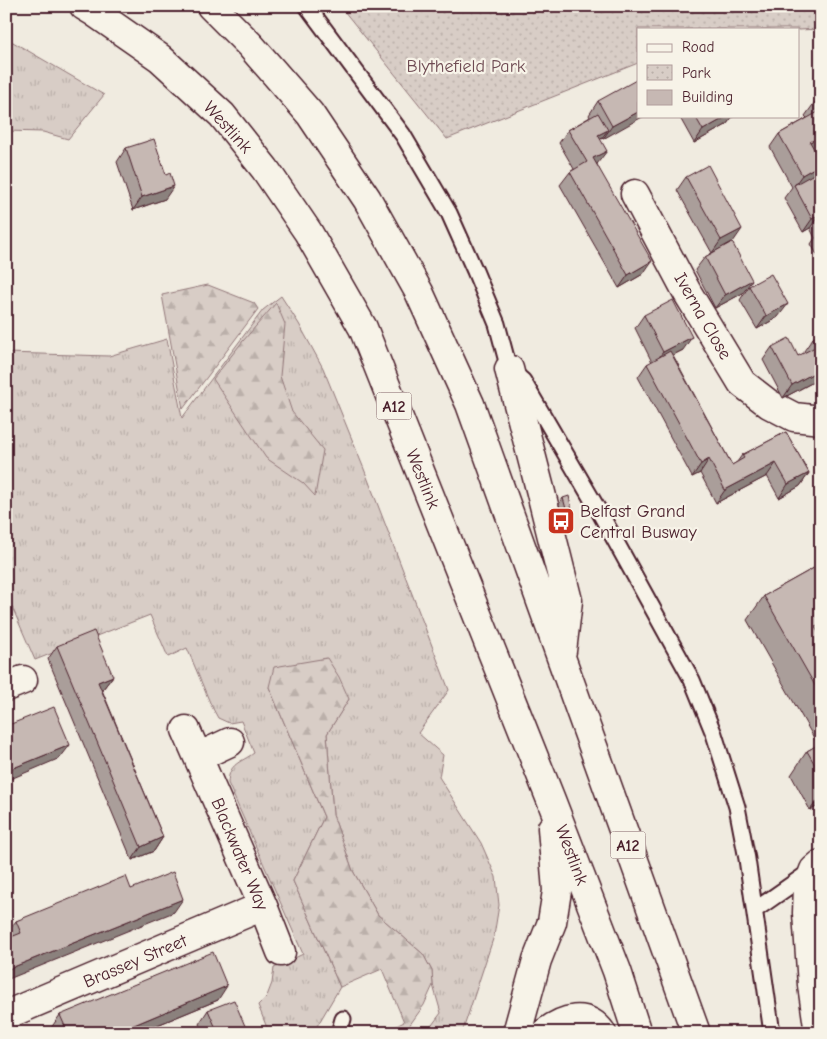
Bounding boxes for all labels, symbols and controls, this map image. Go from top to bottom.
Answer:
legend [637,28,800,118]
text: Road [682,38,714,56]
park label: Blythefield Park [406,56,526,77]
text: Park [682,64,711,82]
text: Building [682,88,733,106]
street label: Westlink [199,97,257,158]
street label: Iverna Close [669,269,736,363]
road number: A12 [376,392,412,420]
street label: Westlink [401,446,444,512]
place label: Belfast Grand Central Busway [580,501,698,543]
bus stop icon: Belfast Grand Central Busway [546,506,576,536]
street label: Blackwater Way [206,795,273,914]
street label: Westlink [550,822,593,888]
road number: A12 [610,832,646,858]
street label: Brassey Street [80,930,191,993]

